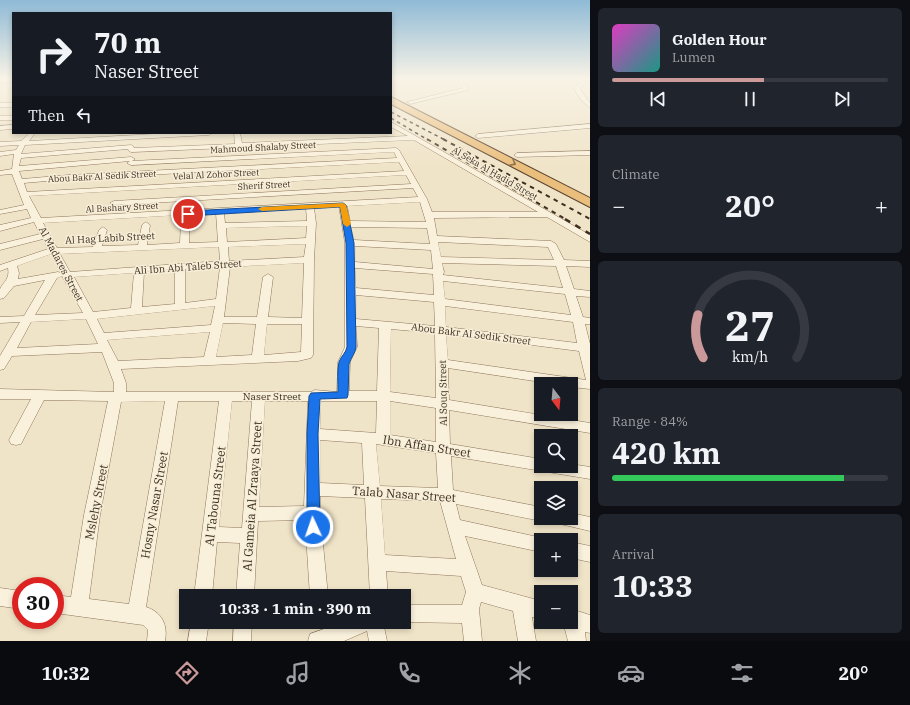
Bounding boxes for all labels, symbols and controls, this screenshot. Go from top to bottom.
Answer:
text: 70 m [94,24,161,61]
icon: right [28,28,80,80]
text: Golden Hour [672,30,767,49]
text: Lumen [672,49,715,66]
text: Naser Street [94,60,199,83]
icon: previous [647,88,669,110]
icon: pause [739,88,761,110]
icon: next [831,88,853,110]
icon: left [73,104,95,126]
text: Then [28,106,65,125]
street label: Mahmoud Shalaby Street [210,139,316,155]
street label: Al Seka Al Hadid Street [450,144,540,202]
one-way arrow [508,158,516,166]
street label: Velal Al Zohor Street [173,166,259,182]
text: Climate [612,166,659,183]
street label: Abou Bakr Al Sedik Street [47,168,157,184]
street label: Sherif Street [237,178,291,192]
text: 20° [725,186,775,225]
text: − [612,191,625,220]
text: + [875,191,888,220]
pin [171,197,205,231]
street label: Al Bashary Street [85,200,159,214]
icon: arrive [177,203,199,225]
street label: Al Madares Street [36,224,86,304]
street label: Al Hag Labib Street [65,229,156,247]
street label: Ali Ibn Abi Taleb Street [134,257,243,277]
text: 27 [725,298,775,352]
street label: Abou Bakr Al Sedik Street [410,320,532,348]
text: km/h [732,347,768,366]
street label: Al Souq Street [436,359,450,426]
north arrow [534,377,578,421]
map controls [534,377,578,629]
street label: Naser Street [243,390,302,403]
text: Range · 84% [612,413,688,430]
street label: Al Gameia Al Zraaya Street [239,420,265,572]
button: search [534,429,578,473]
street label: Ibn Affan Street [382,432,472,460]
text: 420 km [612,433,721,472]
street label: Al Tabouna Street [201,445,229,547]
street label: Hosny Nasar Street [137,450,171,560]
street label: Mslehy Street [81,463,111,541]
button: layers [534,481,578,525]
street label: Talab Nasar Street [352,483,456,505]
position arrow [292,506,334,548]
button: + [534,533,578,577]
text: Arrival [612,546,654,563]
text: 10:33 [612,566,693,605]
speed limit sign: 30 [12,577,64,629]
button: − [534,585,578,629]
text: 10:33 · 1 min · 390 m [219,599,371,618]
icon: directions [173,659,201,687]
icon: music [284,659,312,687]
icon: phone [395,659,423,687]
icon: climate [506,659,534,687]
icon: car [617,659,645,687]
icon: filters [728,659,756,687]
text: 10:32 [41,662,90,685]
text: 20° [838,662,869,685]

